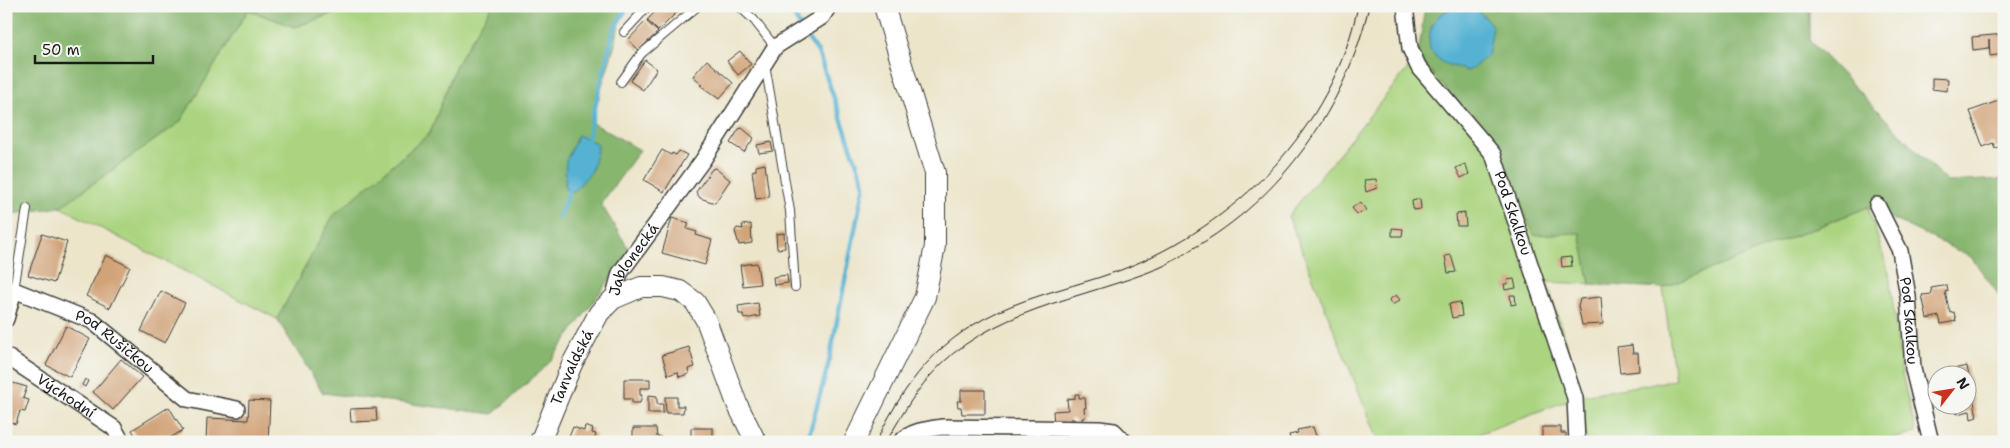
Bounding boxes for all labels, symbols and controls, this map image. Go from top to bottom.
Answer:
scale bar [35,32,152,64]
text: 50 m [42,40,80,60]
street label: Pod Skalkou [1489,168,1536,258]
street label: Jablonecká [604,219,664,298]
street label: Pod Skalkou [1895,275,1923,365]
street label: Pod Rušičkou [72,305,158,378]
street label: Tanvaldská [546,326,599,408]
north arrow [1928,366,1978,416]
street label: Východní [33,369,100,423]
text: N [1953,374,1974,393]

